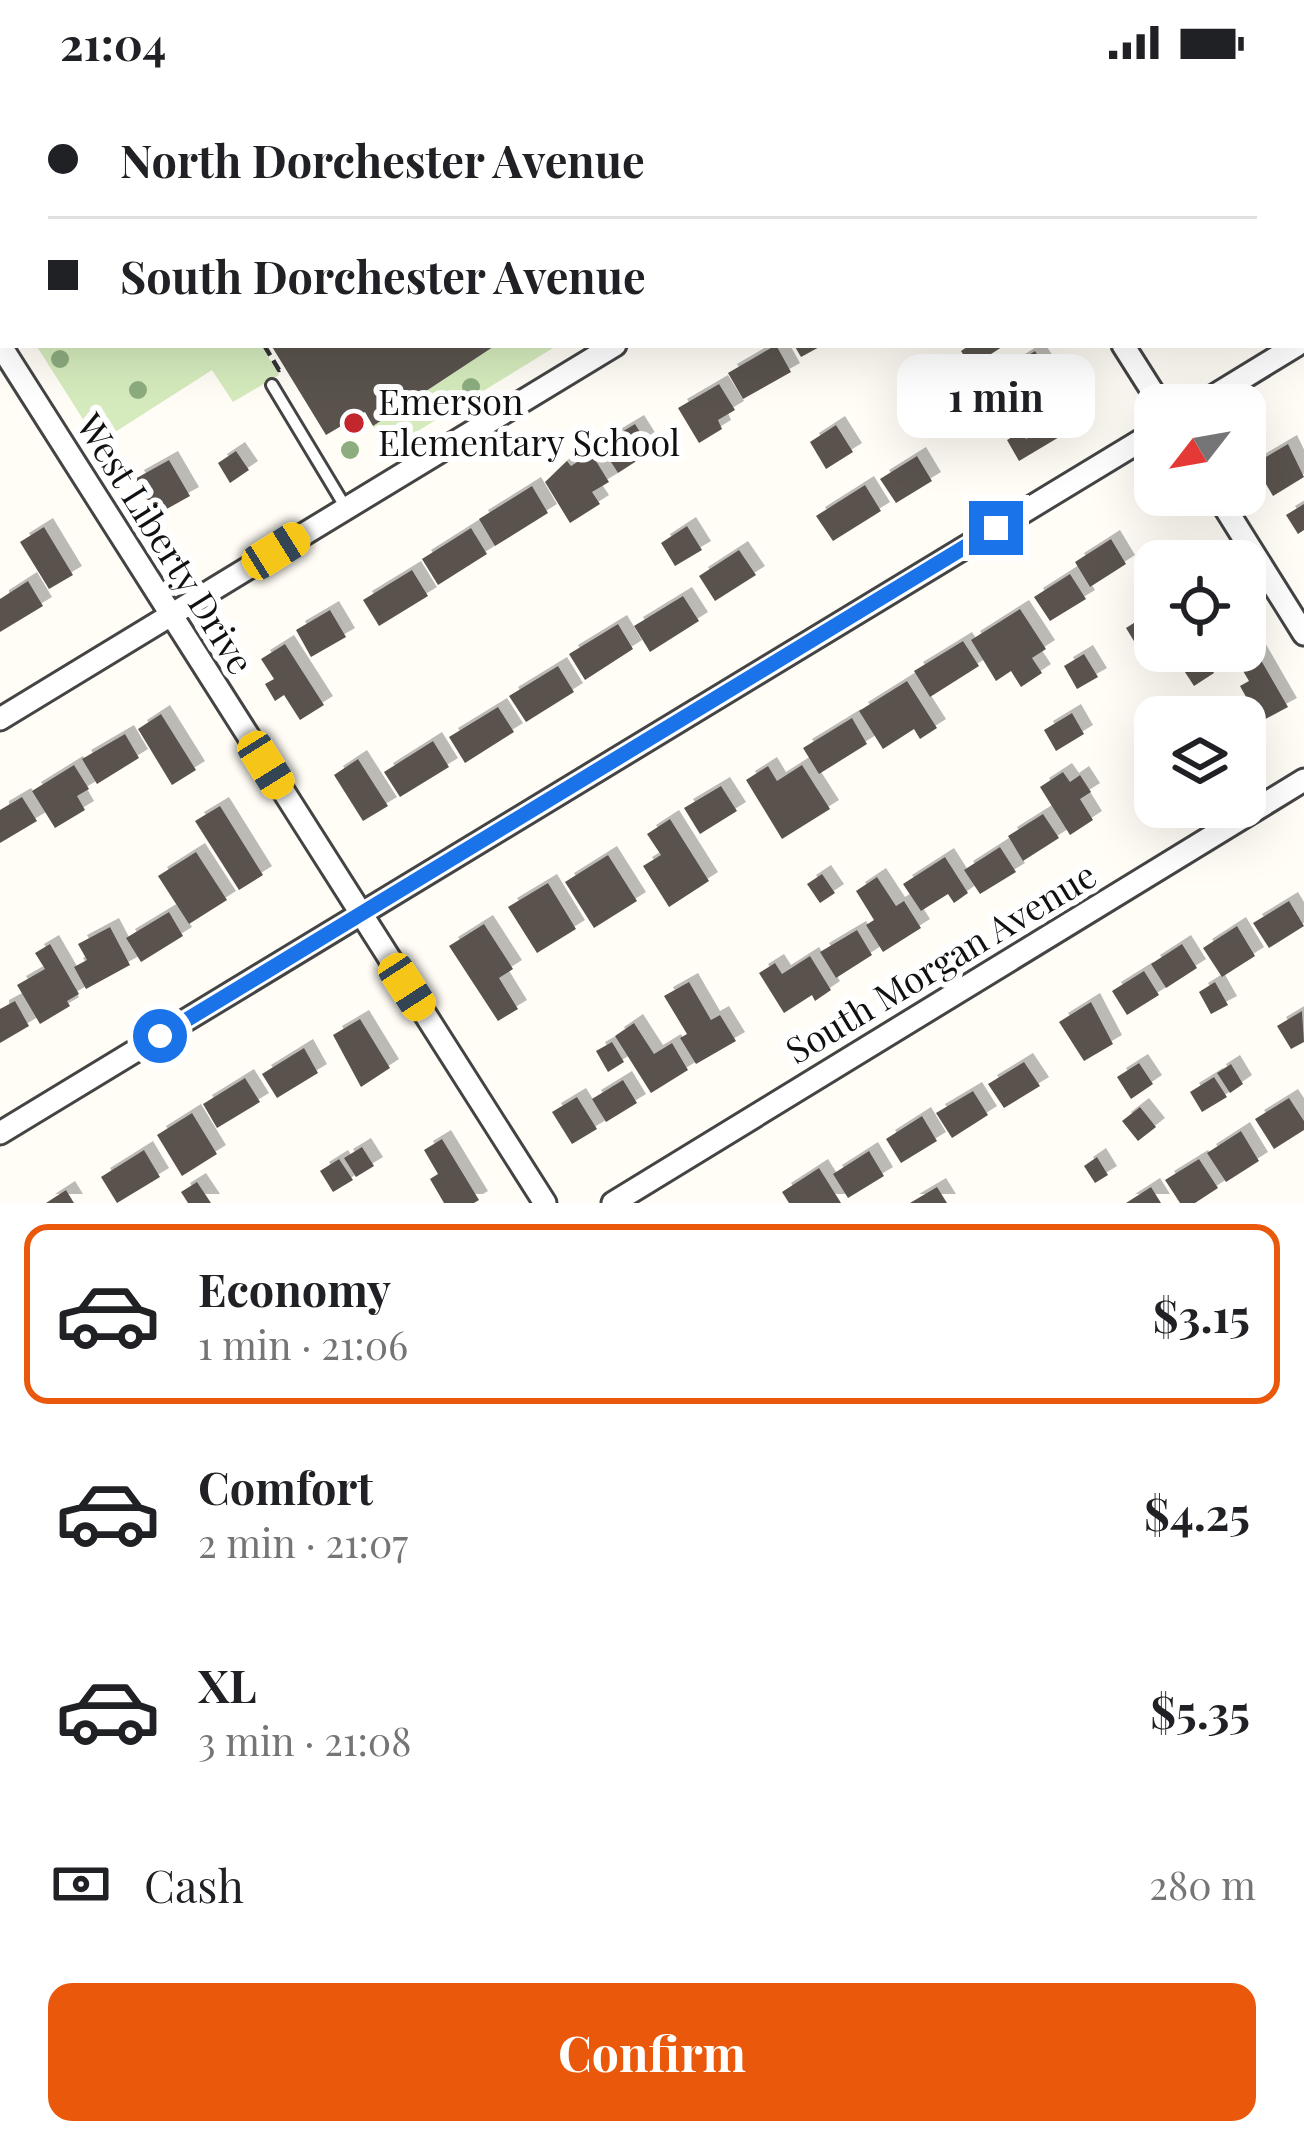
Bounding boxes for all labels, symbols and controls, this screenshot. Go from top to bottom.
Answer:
text: 21:04 [60,12,166,72]
text: North Dorchester Avenue [120,129,645,189]
text: South Dorchester Avenue [120,245,646,305]
callout: 1 min [897,354,1095,438]
text: 1 min [948,370,1044,422]
place label: Emerson Elementary School [378,376,680,465]
north arrow [1134,384,1266,516]
map controls [1134,384,1266,828]
street label: West Liberty Drive [67,403,266,682]
marker: Emerson Elementary School [341,410,367,436]
route end [969,501,1023,555]
car [236,517,316,585]
button: locate [1134,540,1266,672]
button: layers [1134,696,1266,828]
car [232,725,300,805]
street label: South Morgan Avenue [776,850,1104,1073]
car [372,947,442,1027]
route start [133,1009,187,1063]
text: Economy [198,1258,391,1318]
icon: car [54,1260,162,1368]
text: $3.15 [1153,1284,1250,1344]
text: 1 min · 21:06 [198,1318,408,1370]
text: Comfort [198,1456,373,1516]
icon: car [54,1458,162,1566]
text: $4.25 [1144,1482,1250,1542]
text: 2 min · 21:07 [198,1516,408,1568]
text: XL [198,1654,257,1714]
icon: car [54,1656,162,1764]
text: $5.35 [1150,1680,1250,1740]
text: 3 min · 21:08 [198,1714,412,1766]
icon: cash [48,1851,114,1917]
text: Cash [144,1854,244,1914]
text: 280 m [1149,1858,1256,1910]
button: Confirm [48,1983,1256,2121]

